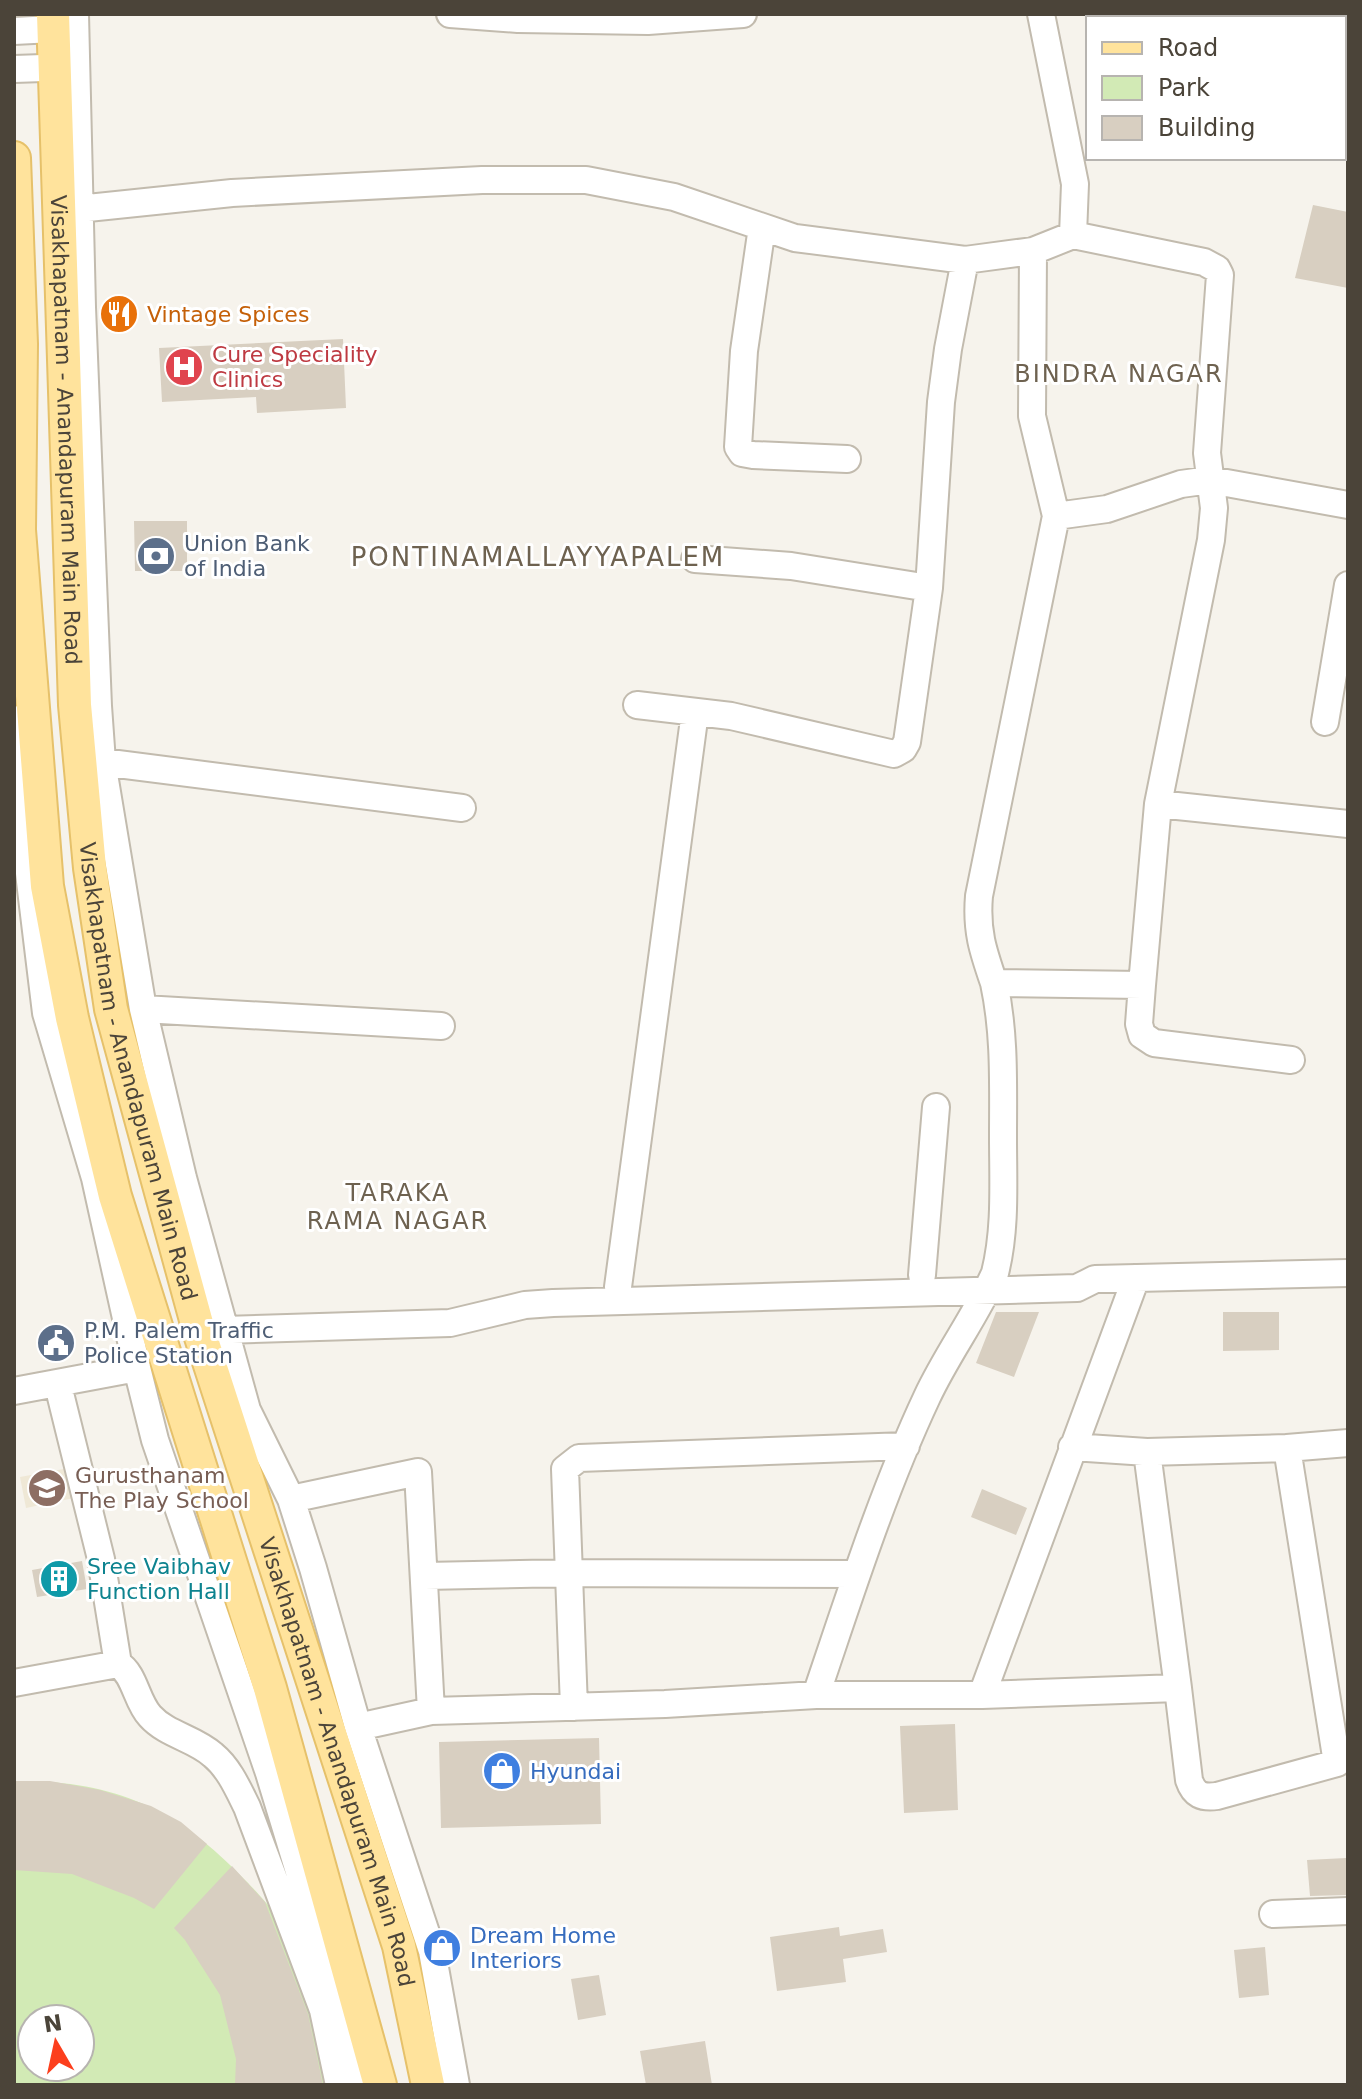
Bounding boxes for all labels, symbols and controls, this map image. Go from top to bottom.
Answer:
legend [1086,16,1346,160]
text: Road [1158,34,1218,62]
text: Park [1158,74,1210,102]
text: Building [1158,114,1255,142]
street label: Visakhapatnam - Anandapuram Main Road [46,194,86,665]
restaurant icon: Vintage Spices [98,293,140,335]
place label: Vintage Spices [147,302,309,327]
place label: Cure Speciality Clinics [212,342,377,392]
hospital icon: Cure Speciality Clinics [163,346,205,388]
district label: BINDRA NAGAR [1014,360,1224,388]
place label: Union Bank of India [184,531,310,581]
bank icon: Union Bank of India [135,535,177,577]
district label: PONTINAMALLAYYAPALEM [351,542,725,572]
street label: Visakhapatnam - Anandapuram Main Road [75,841,202,1303]
district label: TARAKA RAMA NAGAR [307,1179,489,1235]
place label: P.M. Palem Traffic Police Station [84,1318,274,1368]
public building icon: P.M. Palem Traffic Police Station [35,1322,77,1364]
place label: Gurusthanam The Play School [74,1463,249,1513]
school or university icon: Gurusthanam The Play School [26,1467,68,1509]
street label: Visakhapatnam - Anandapuram Main Road [254,1534,419,1989]
place label: Sree Vaibhav Function Hall [87,1554,231,1604]
building icon: Sree Vaibhav Function Hall [38,1558,80,1600]
shop icon: Hyundai [481,1750,523,1792]
place label: Hyundai [530,1759,621,1784]
place label: Dream Home Interiors [470,1923,616,1973]
shop icon: Dream Home Interiors [421,1927,463,1969]
north arrow [16,2003,96,2083]
text: N [42,2010,64,2038]

